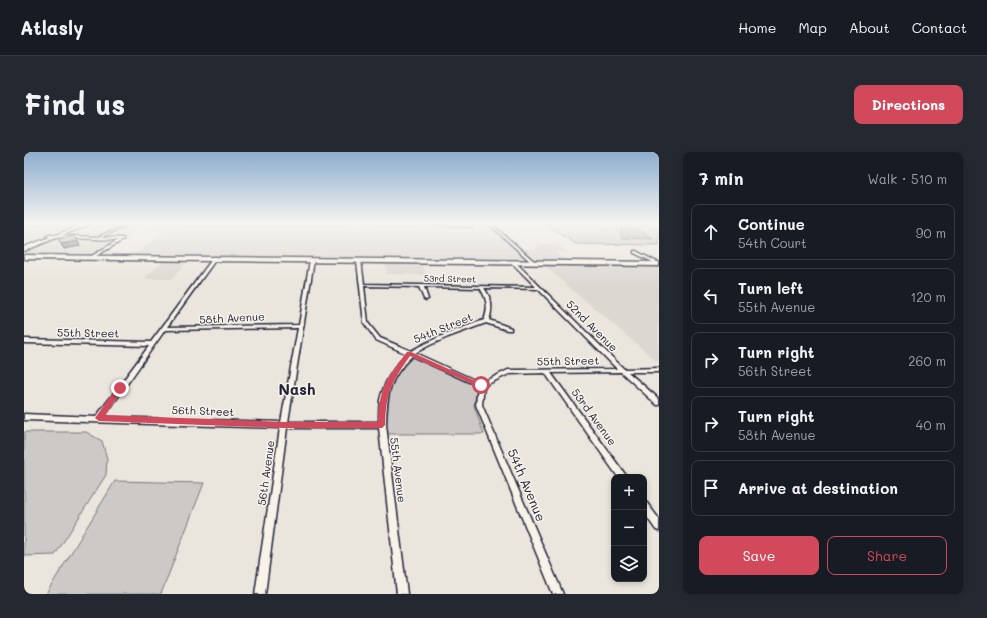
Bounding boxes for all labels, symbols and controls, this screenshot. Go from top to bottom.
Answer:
text: Atlasly [20,15,83,40]
text: Home [738,18,776,37]
text: Map [798,18,827,37]
text: About [849,18,890,37]
text: Contact [912,18,967,37]
button: Directions [854,85,963,124]
text: Find us [24,86,125,122]
text: 7 min [699,167,744,189]
text: Walk · 510 m [867,170,947,187]
text: Continue [738,214,805,234]
icon: ahead [700,221,722,243]
text: 90 m [916,224,946,241]
text: 54th Court [738,234,807,251]
street label: 53rd Street [424,273,476,284]
text: Turn left [738,278,803,298]
icon: left [700,285,722,307]
text: 120 m [910,288,946,305]
street label: 52nd Avenue [563,297,622,355]
text: 55th Avenue [738,298,815,315]
street label: 58th Avenue [199,308,265,327]
street label: 54th Street [411,309,475,346]
street label: 55th Street [57,324,119,341]
text: Turn right [738,342,815,362]
icon: right [700,349,722,371]
street label: 55th Street [537,352,599,369]
text: 260 m [908,352,946,369]
text: 56th Street [738,362,812,379]
route start [472,376,490,394]
route end [111,379,129,397]
district label: Nash [279,379,316,399]
street label: 53rd Avenue [569,385,620,448]
street label: 56th Street [171,402,235,419]
text: Turn right [738,406,815,426]
icon: right [700,413,722,435]
text: 40 m [916,416,946,433]
text: 58th Avenue [738,426,816,443]
street label: 55th Avenue [387,437,410,504]
street label: 56th Avenue [254,439,278,506]
street label: 54th Avenue [505,446,550,524]
map controls [611,474,647,582]
button: + [611,474,647,510]
icon: arrive [700,477,722,499]
text: Arrive at destination [738,478,898,498]
button: − [611,510,647,546]
button: Save [699,536,819,575]
button: Share [827,536,947,575]
button: layers [611,546,647,582]

